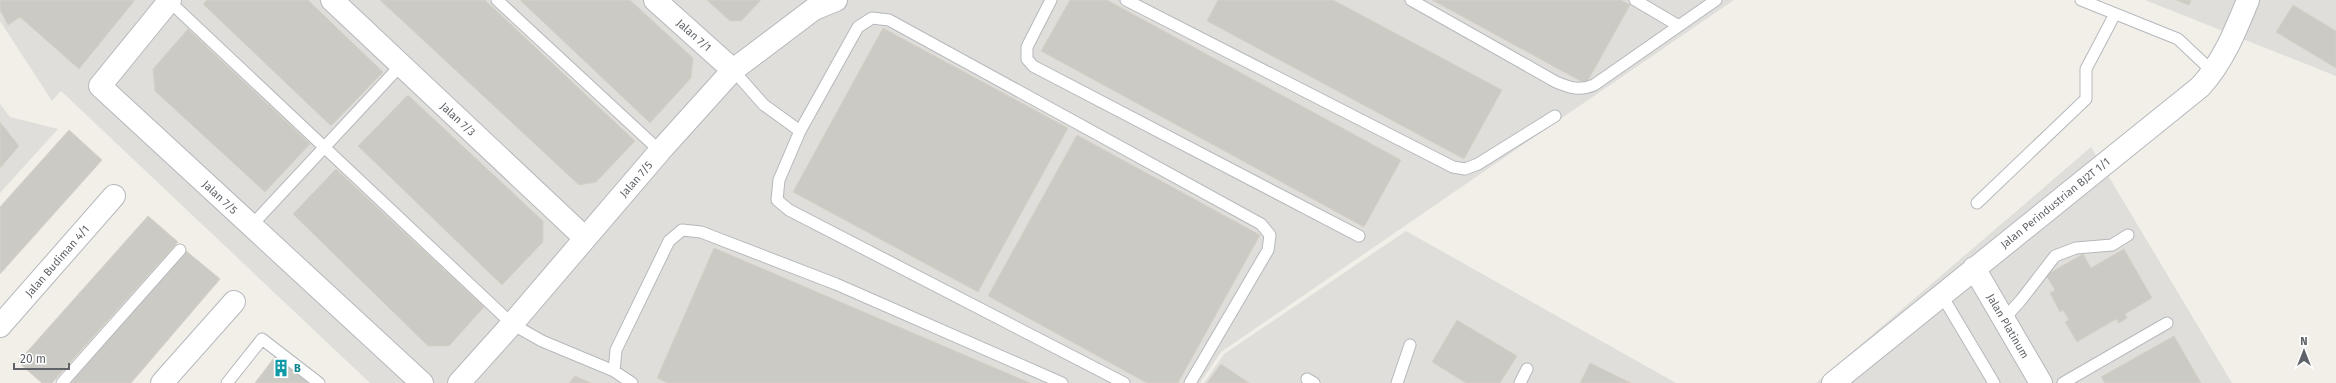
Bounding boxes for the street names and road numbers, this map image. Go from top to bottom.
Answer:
street label: Jalan 7/1 [674,16,714,54]
street label: Jalan 7/3 [437,100,478,139]
street label: Jalan Perindustrian BJ2T 1/1 [1998,155,2113,251]
street label: Jalan 7/5 [617,158,656,200]
street label: Jalan 7/5 [199,178,240,217]
street label: Jalan Budiman 4/1 [23,223,92,300]
street label: Jalan Platinum [1984,292,2031,361]

